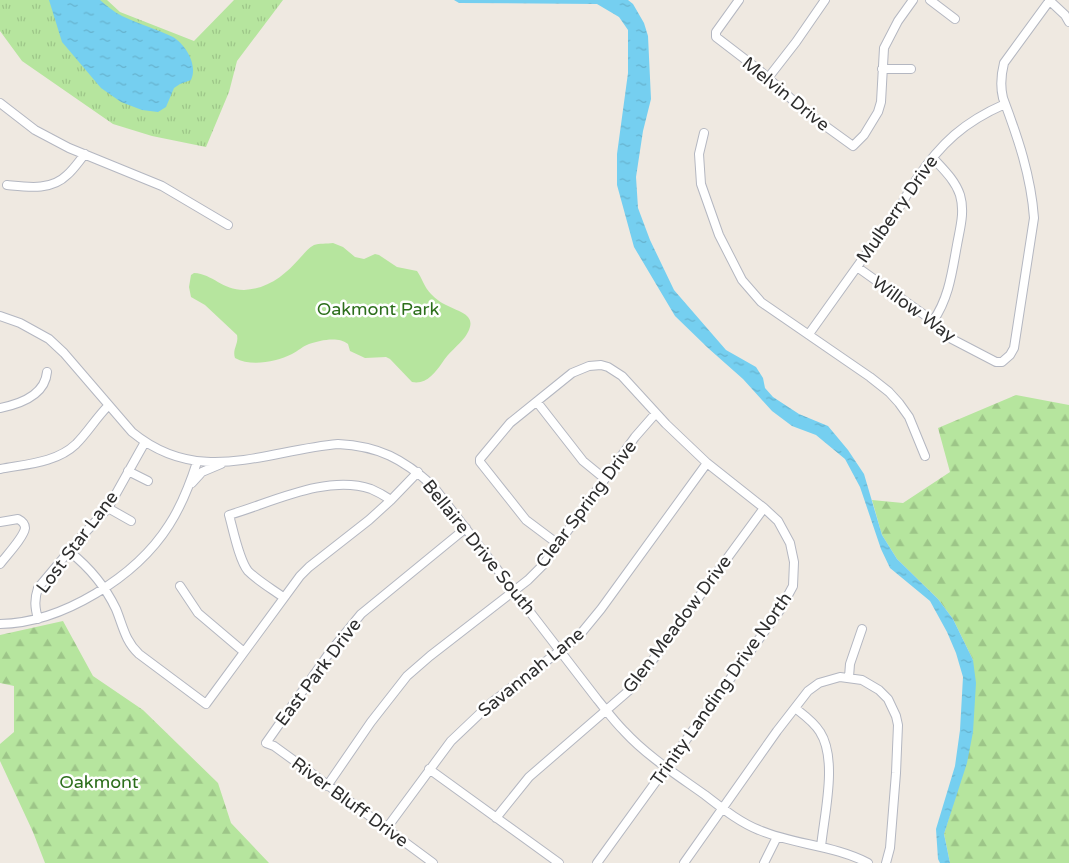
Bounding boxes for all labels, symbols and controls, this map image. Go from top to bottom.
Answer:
street label: Melvin Drive [738,52,834,136]
street label: Mulberry Drive [852,151,942,267]
street label: Willow Way [868,271,961,347]
park label: Oakmont Park [317,298,439,320]
street label: Clear Spring Drive [531,436,641,572]
street label: Bellaire Drive South [418,475,540,619]
street label: Lost Star Lane [31,487,123,597]
street label: Glen Meadow Drive [618,551,736,697]
street label: Trinity Landing Drive North [646,588,796,790]
street label: East Park Drive [270,614,366,730]
street label: Savannah Lane [474,623,588,721]
street label: River Bluff Drive [287,752,413,852]
park label: Oakmont [59,771,139,793]

